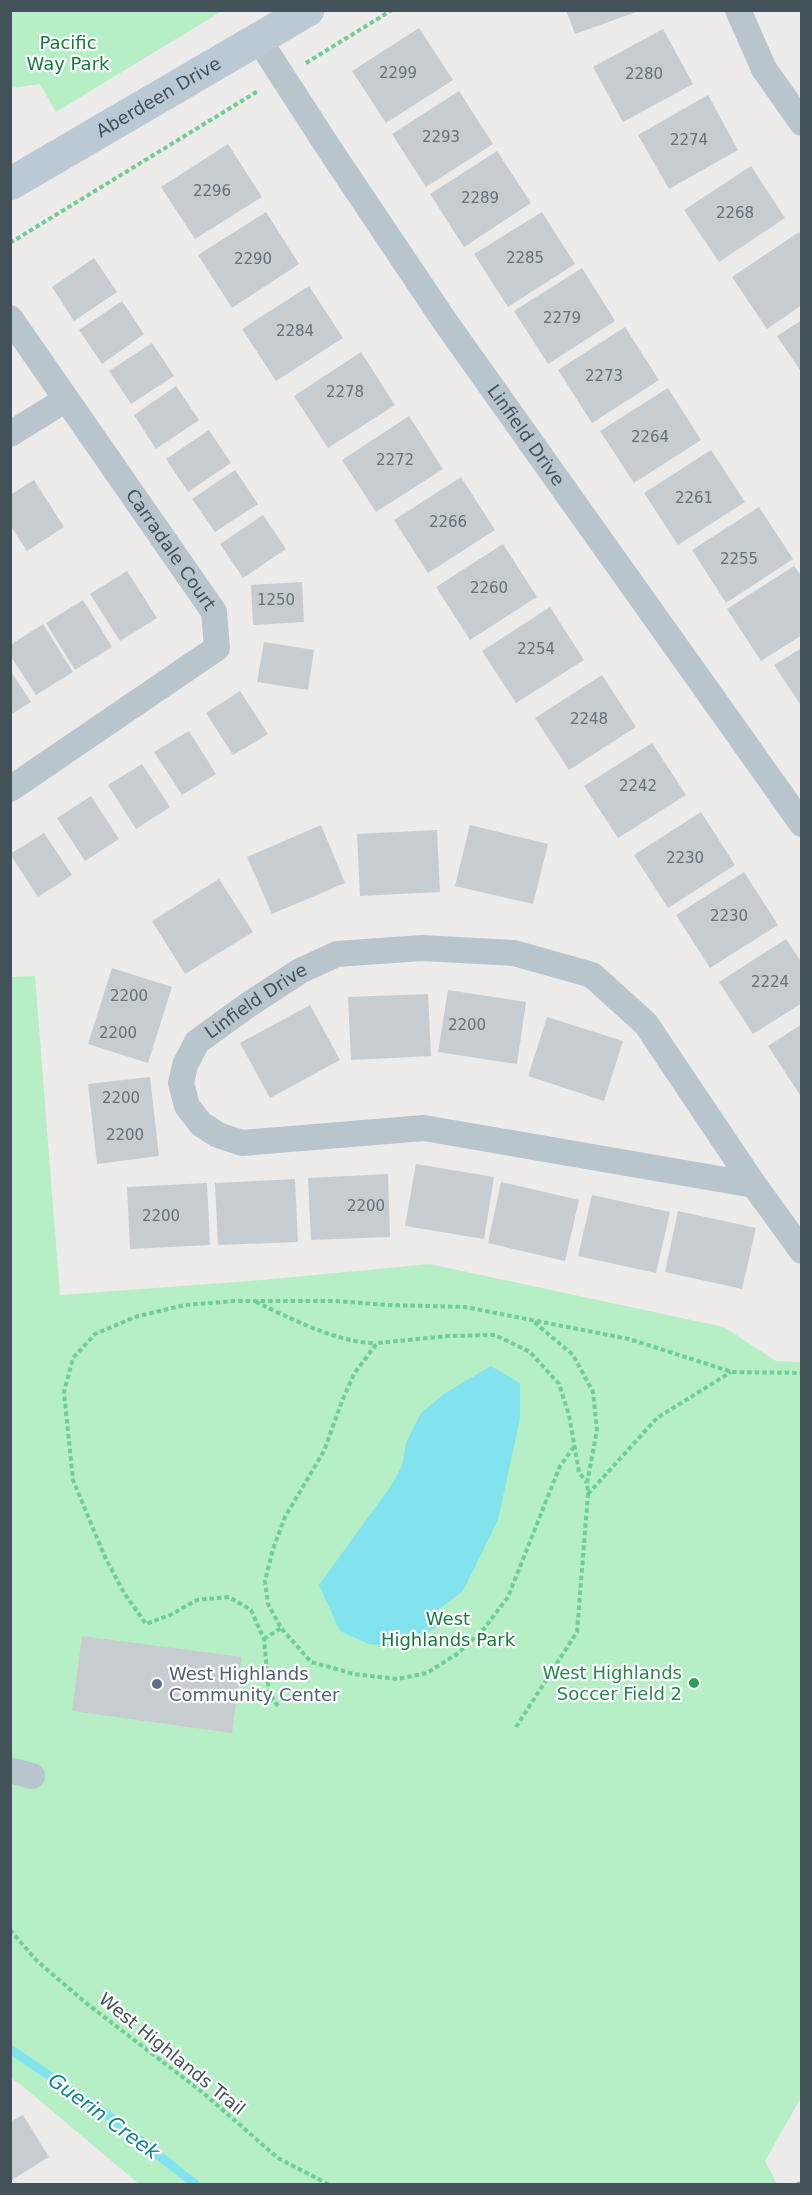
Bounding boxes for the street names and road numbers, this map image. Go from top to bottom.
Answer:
street label: Aberdeen Drive [92,52,224,141]
street label: Linfield Drive [483,380,569,490]
street label: Carradale Court [122,485,221,614]
street label: Linfield Drive [201,958,310,1043]
street label: West Highlands Trail [95,1988,250,2119]

